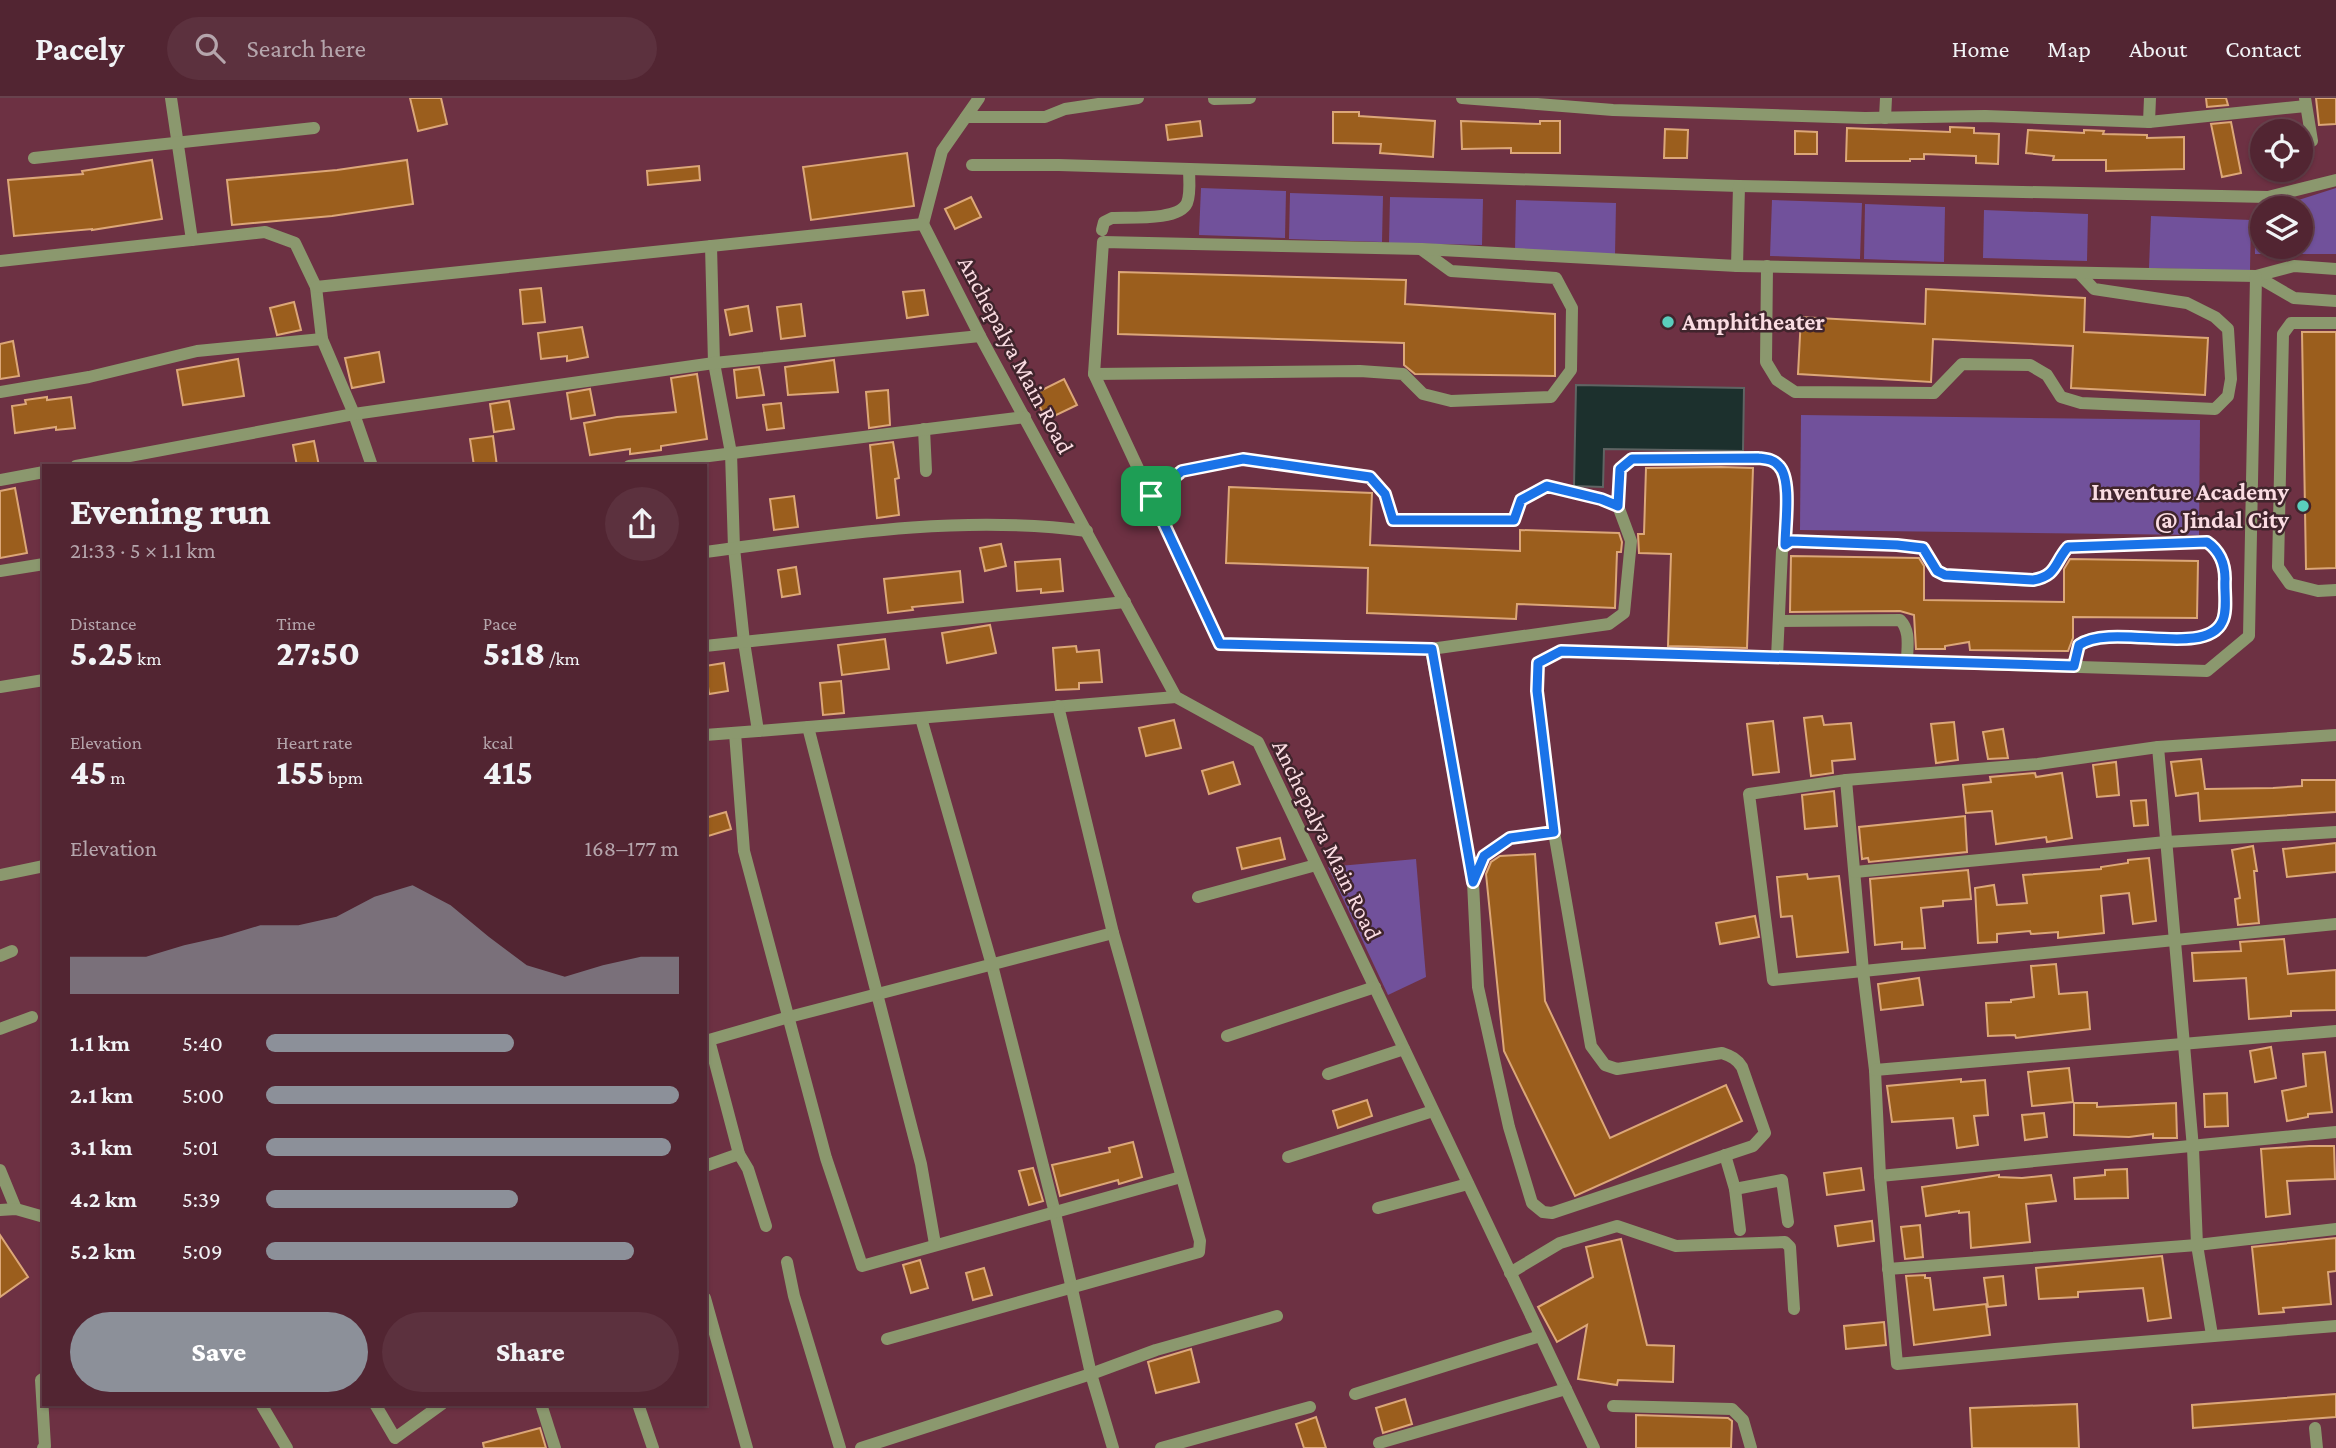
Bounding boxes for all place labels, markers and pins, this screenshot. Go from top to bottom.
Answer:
place label: Amphitheater [1681,308,1825,335]
marker: Amphitheater [1660,314,1676,330]
pin [1121,466,1181,526]
place label: Inventure Academy @ Jindal City [2091,478,2289,533]
marker: Inventure Academy @ Jindal City [2295,498,2311,514]

